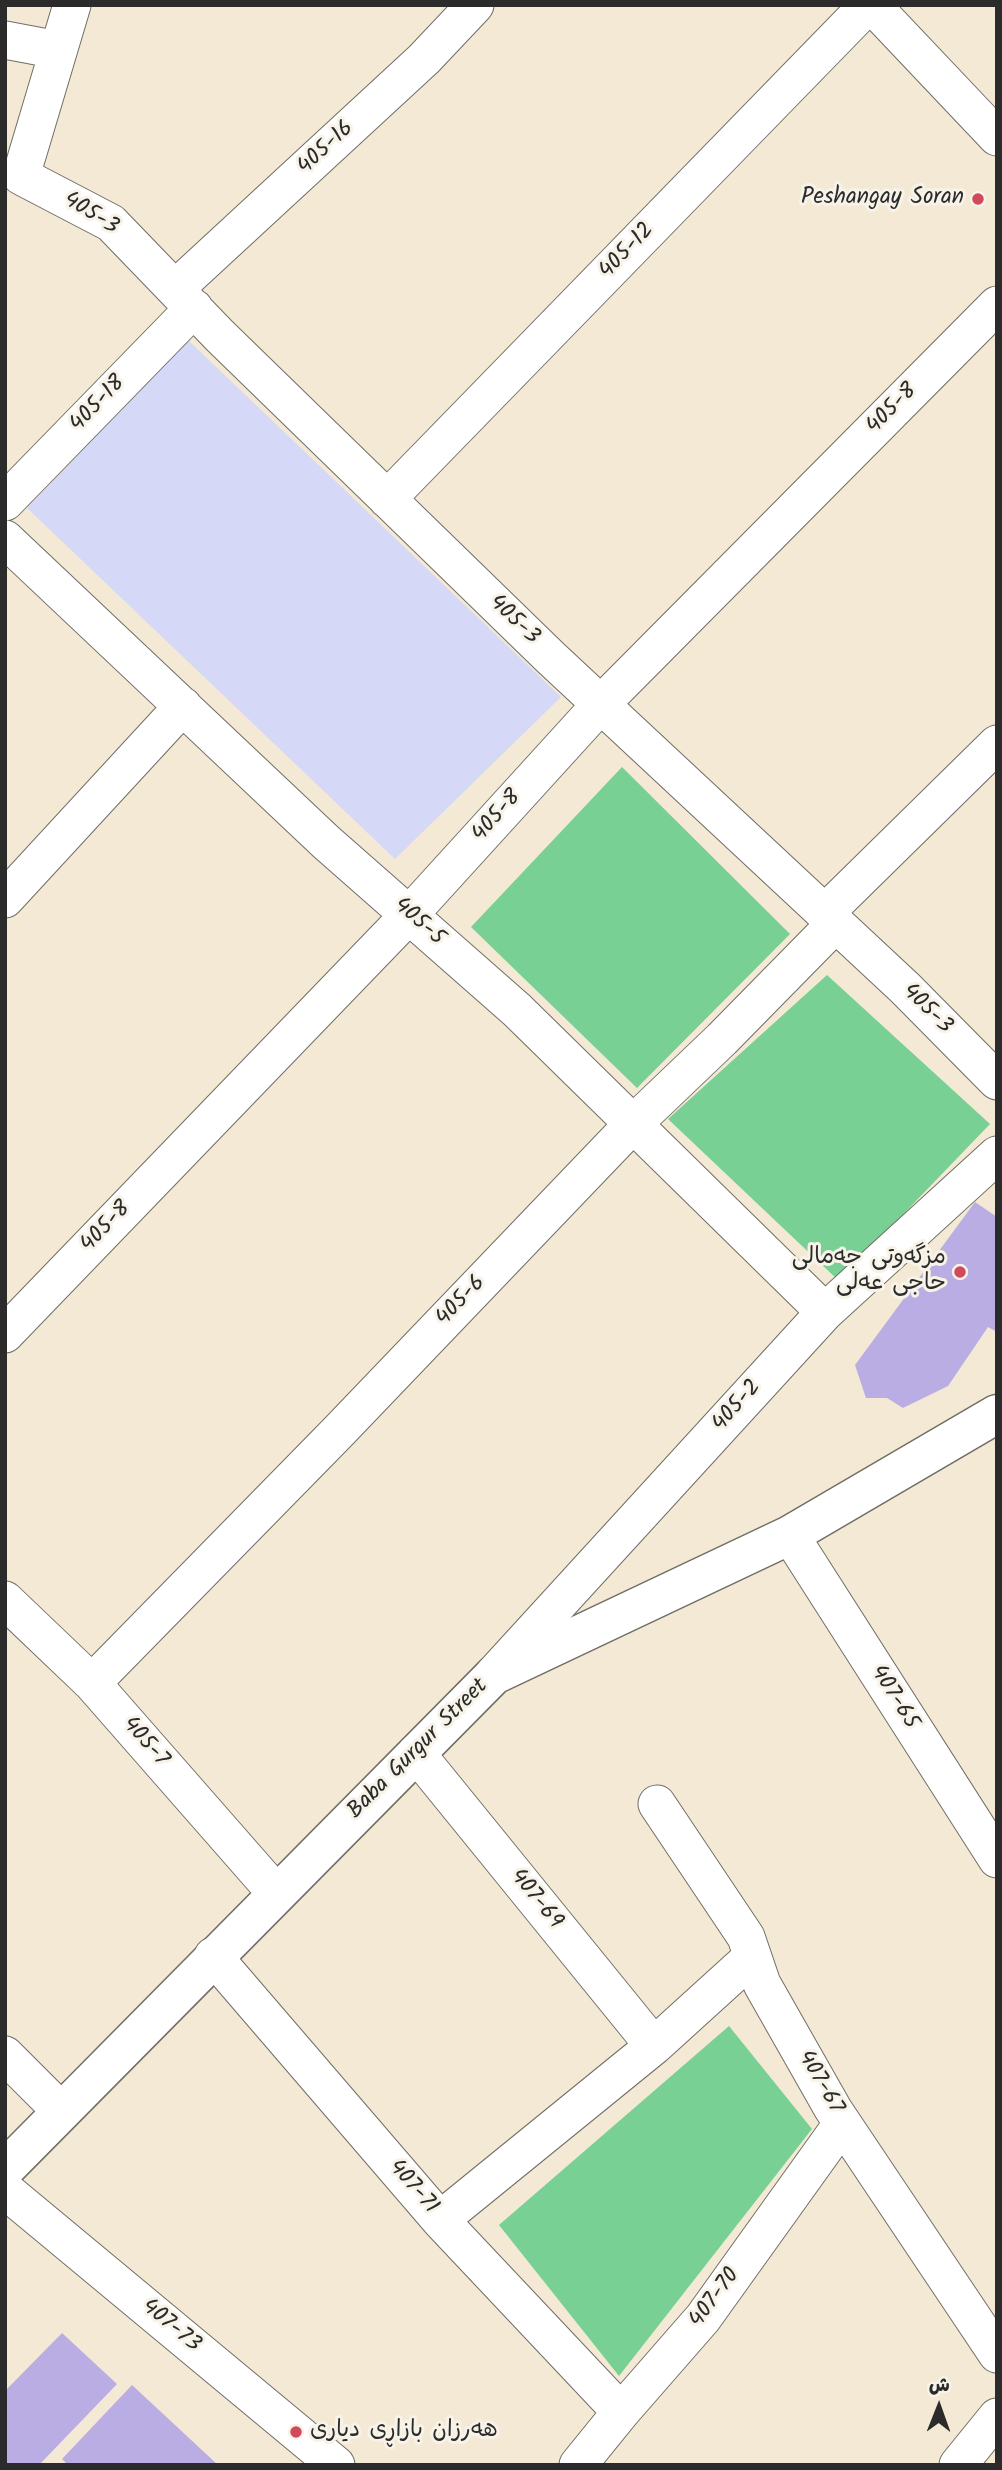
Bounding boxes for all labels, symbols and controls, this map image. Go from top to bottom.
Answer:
street label: 405-16 [293,116,361,182]
place label: Peshangay Soran [801,185,964,213]
street label: 405-3 [57,187,123,243]
marker: Peshangay Soran [970,191,986,207]
street label: 405-12 [595,218,661,286]
street label: 405-18 [65,371,133,439]
street label: 405-8 [862,379,924,441]
street label: 405-3 [482,590,544,652]
street label: 405-8 [467,785,529,849]
street label: 405-5 [387,893,449,953]
street label: 405-3 [895,979,957,1041]
street label: 405-8 [76,1197,138,1259]
place label: مزگەوتی جەمالی حاجی عەلی [792,1245,946,1299]
marker: مزگەوتی جەمالی حاجی عەلی [952,1264,968,1280]
street label: 405-6 [431,1271,493,1333]
street label: 405-2 [708,1375,768,1439]
street label: 407-65 [863,1661,923,1735]
street label: Baba Gurgur Street [343,1674,495,1826]
street label: 405-7 [115,1712,173,1774]
street label: 407-69 [502,1864,568,1936]
street label: 407-67 [790,2046,848,2120]
street label: 407-71 [381,2155,443,2221]
street label: 407-70 [685,2264,747,2334]
street label: 407-73 [135,2294,205,2360]
text: ش [929,2371,950,2401]
north arrow [904,2372,974,2442]
place label: هەرزان بازاڕی دیاری [310,2418,498,2446]
marker: هەرزان بازاڕی دیاری [288,2424,304,2440]

